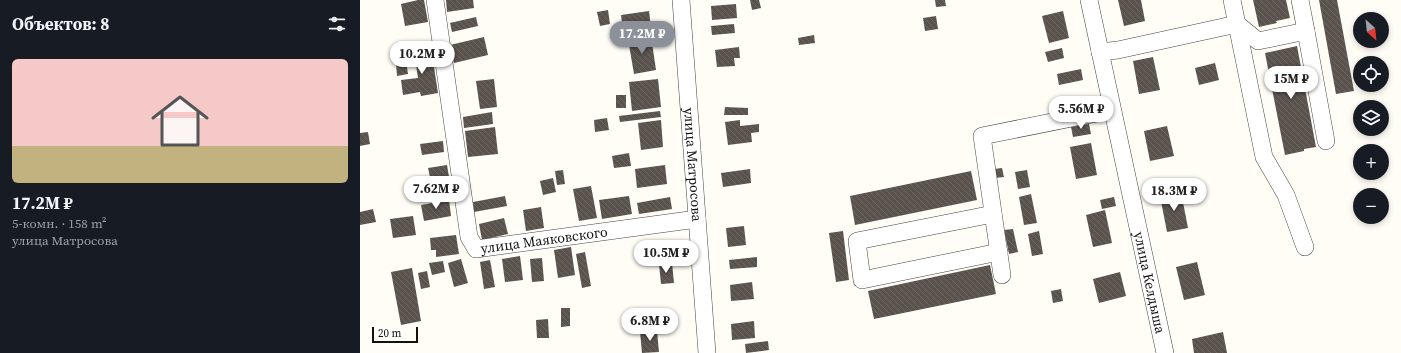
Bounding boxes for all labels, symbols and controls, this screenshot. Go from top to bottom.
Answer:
text: Объектов: 8 [12,12,110,36]
north arrow [1353,12,1389,48]
map controls [1353,12,1389,224]
icon: filters [326,13,348,35]
pin: 17.2M ₽ [605,21,679,55]
text: 17.2M ₽ [619,25,665,42]
pin: 10.2M ₽ [385,41,459,75]
text: 10.2M ₽ [399,45,445,62]
button: locate [1353,56,1389,92]
pin: 15M ₽ [1263,66,1319,100]
text: 15M ₽ [1273,70,1309,87]
icon: home [144,85,216,157]
pin: 5.56M ₽ [1044,96,1118,130]
text: 5.56M ₽ [1058,100,1104,117]
button: layers [1353,100,1389,136]
street label: улица Матросова [679,107,707,223]
button: + [1353,144,1389,180]
pin: 7.62M ₽ [399,176,473,210]
pin: 18.3M ₽ [1137,178,1211,212]
text: 7.62M ₽ [413,180,459,197]
text: 18.3M ₽ [1151,182,1197,199]
button: − [1353,188,1389,224]
text: 17.2M ₽ [12,191,73,215]
text: 5-комн. · 158 m² [12,215,107,232]
street label: улица Маяковского [479,221,609,258]
street label: улица Келдыша [1129,230,1171,336]
text: улица Матросова [12,232,118,249]
pin: 10.5M ₽ [629,240,703,274]
text: 10.5M ₽ [643,244,689,261]
pin: 6.8M ₽ [617,308,683,342]
text: 6.8M ₽ [630,312,670,329]
scale bar [372,325,418,344]
text: 20 m [378,326,401,341]

